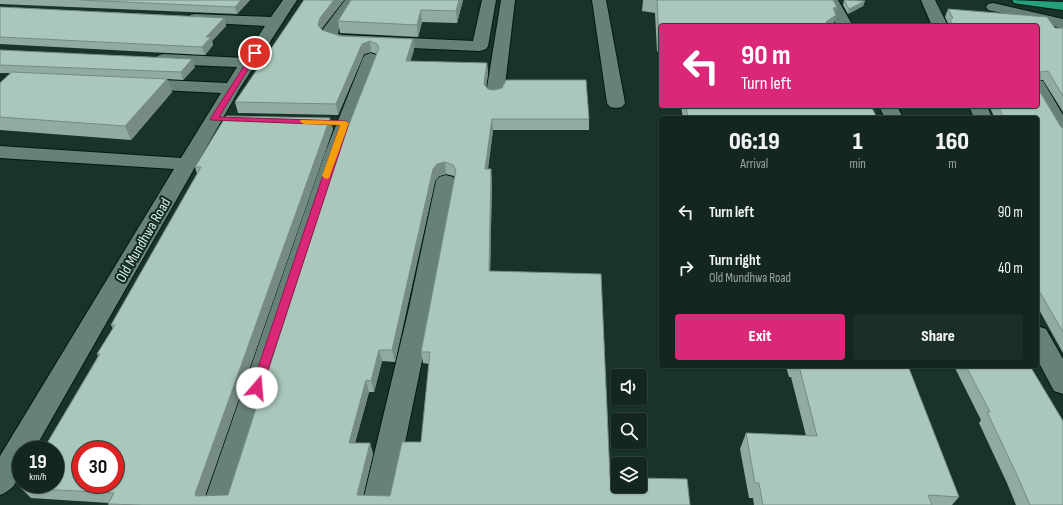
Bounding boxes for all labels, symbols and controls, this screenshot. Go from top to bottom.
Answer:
pin [238,36,272,70]
text: 90 m [741,39,791,72]
icon: left [675,40,727,92]
icon: arrive [244,42,266,64]
text: Turn left [741,73,792,94]
text: 06:19 [729,127,780,156]
text: 1 [853,127,863,156]
text: 160 [936,127,969,156]
text: Arrival [740,156,768,172]
text: min [850,156,866,172]
text: m [948,156,957,172]
street label: Old Mundhwa Road [112,195,175,286]
icon: left [675,201,697,223]
text: Turn left [709,203,754,222]
text: 90 m [998,203,1023,222]
text: Turn right [709,251,761,270]
icon: right [675,257,697,279]
text: 40 m [998,259,1023,278]
text: Old Mundhwa Road [709,270,791,286]
button: Exit [675,314,845,360]
button: Share [853,314,1023,360]
position arrow [236,367,278,409]
map controls [611,369,647,493]
button: sound [611,369,647,405]
button: search [611,413,647,449]
speed limit sign: 30 [72,441,124,493]
text: 19 [29,450,47,474]
button: layers [611,457,647,493]
text: km/h [29,471,47,483]

